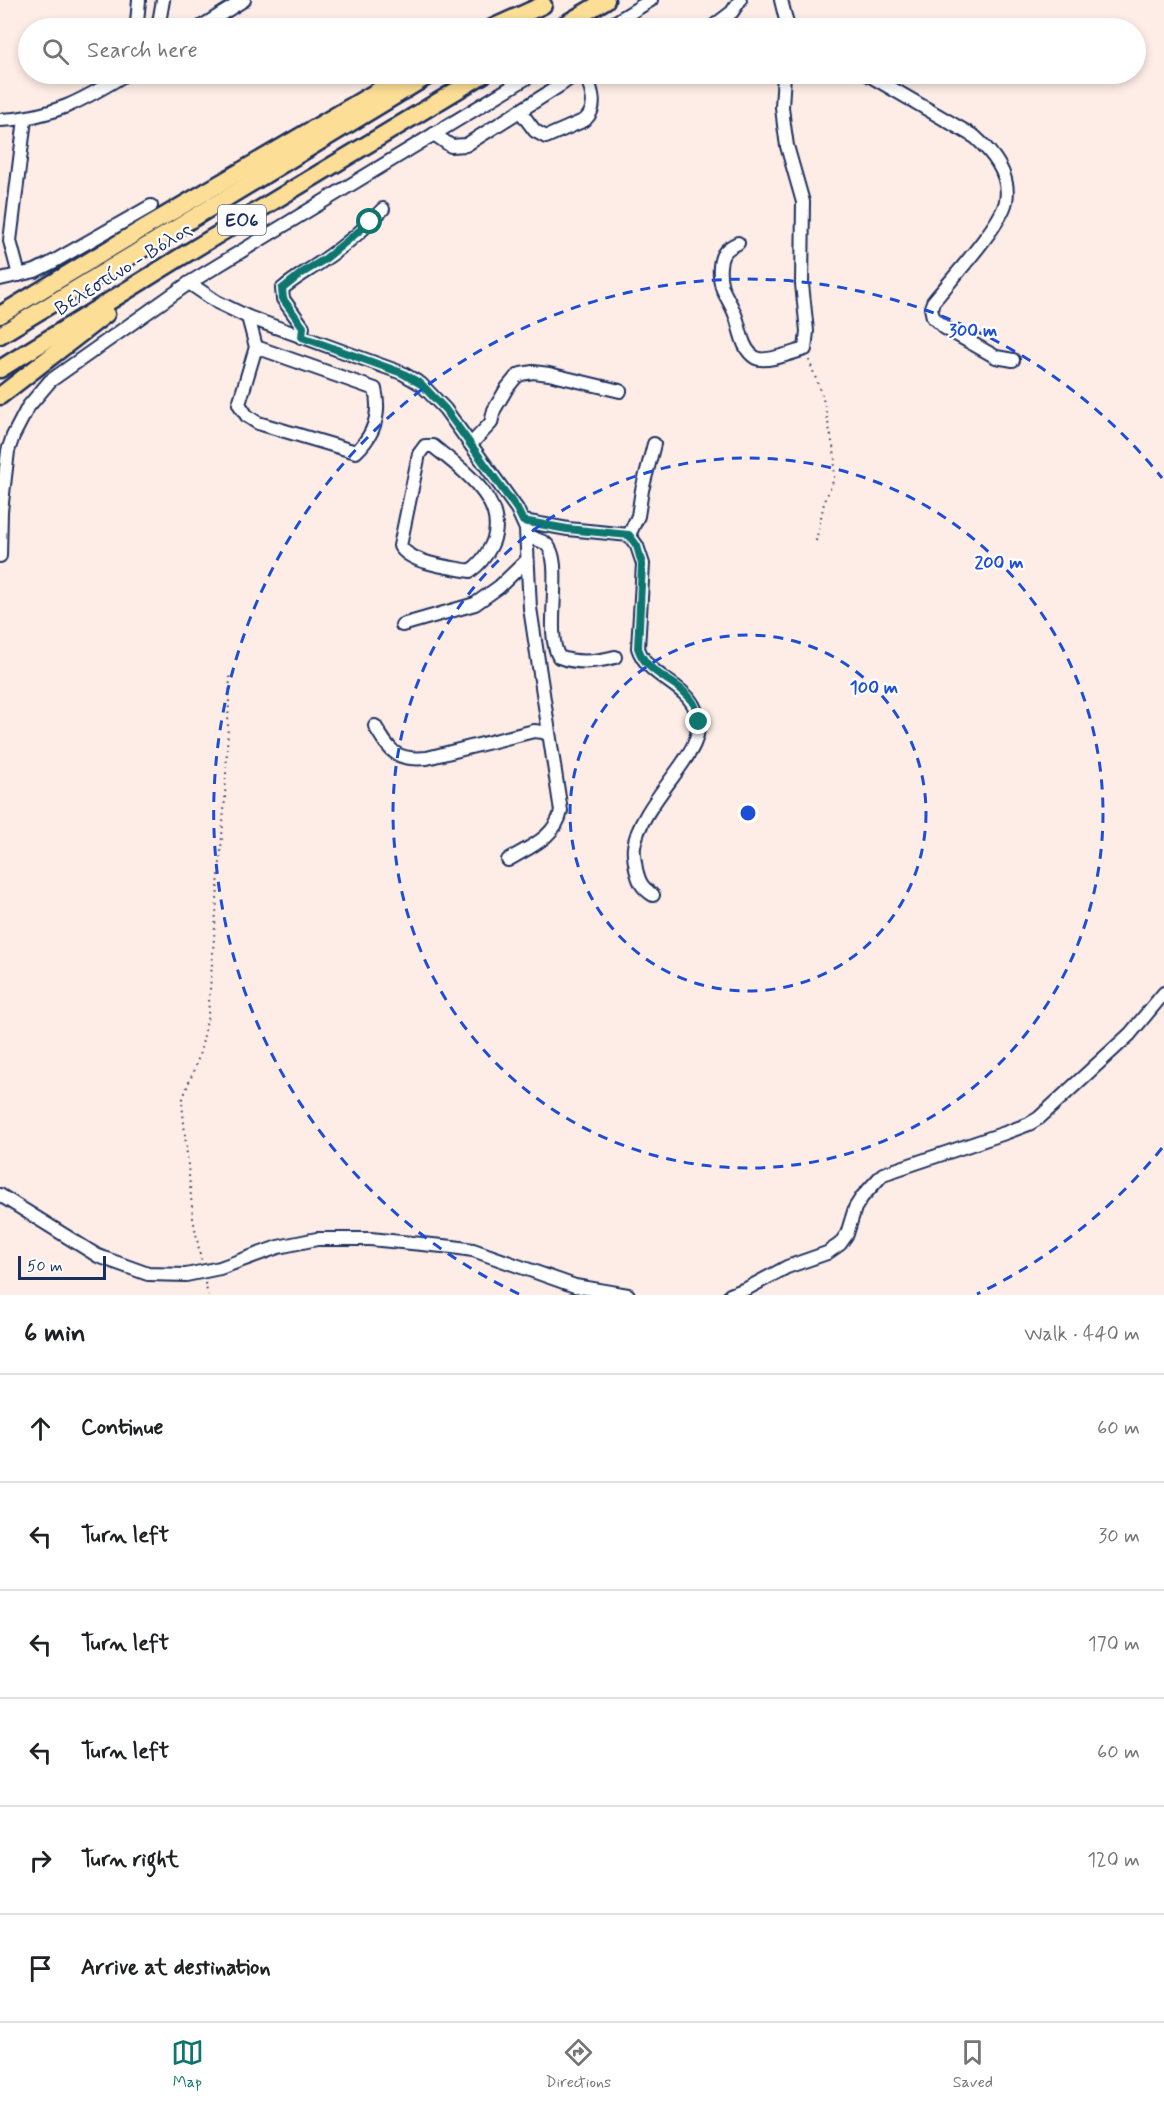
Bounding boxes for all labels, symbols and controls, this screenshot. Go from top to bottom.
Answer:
search box [18,18,1146,84]
icon: search [39,35,72,68]
text: Search here [87,37,198,65]
road number: ΕΟ6 [218,205,266,235]
route start [356,208,382,234]
street label: Βελεστίνο - Βόλος [50,216,198,322]
text: 300 m [949,319,997,343]
text: 200 m [974,551,1024,575]
text: 100 m [850,676,898,700]
route end [685,708,711,734]
centre of rings [738,803,758,823]
scale bar [18,1253,106,1280]
text: 50 m [27,1256,63,1277]
text: 6 min [24,1317,86,1351]
text: Walk · 440 m [1024,1321,1140,1348]
icon: ahead [24,1412,57,1445]
text: Continue [81,1414,163,1442]
text: 60 m [1097,1415,1140,1442]
icon: left [24,1520,57,1553]
text: Turn left [81,1522,169,1550]
text: 30 m [1098,1523,1140,1550]
icon: left [24,1628,57,1661]
text: Turn left [81,1630,169,1658]
text: 170 m [1088,1631,1140,1658]
icon: left [24,1736,57,1769]
text: Turn left [81,1738,169,1766]
text: 60 m [1097,1739,1140,1766]
icon: right [24,1844,57,1877]
text: Turn right [81,1846,179,1874]
text: 120 m [1087,1847,1140,1874]
icon: arrive [24,1952,57,1985]
text: Arrive at destination [81,1954,271,1982]
tab: Map [171,2036,204,2093]
tab: Directions [545,2036,611,2093]
tab: Saved [953,2036,993,2093]

